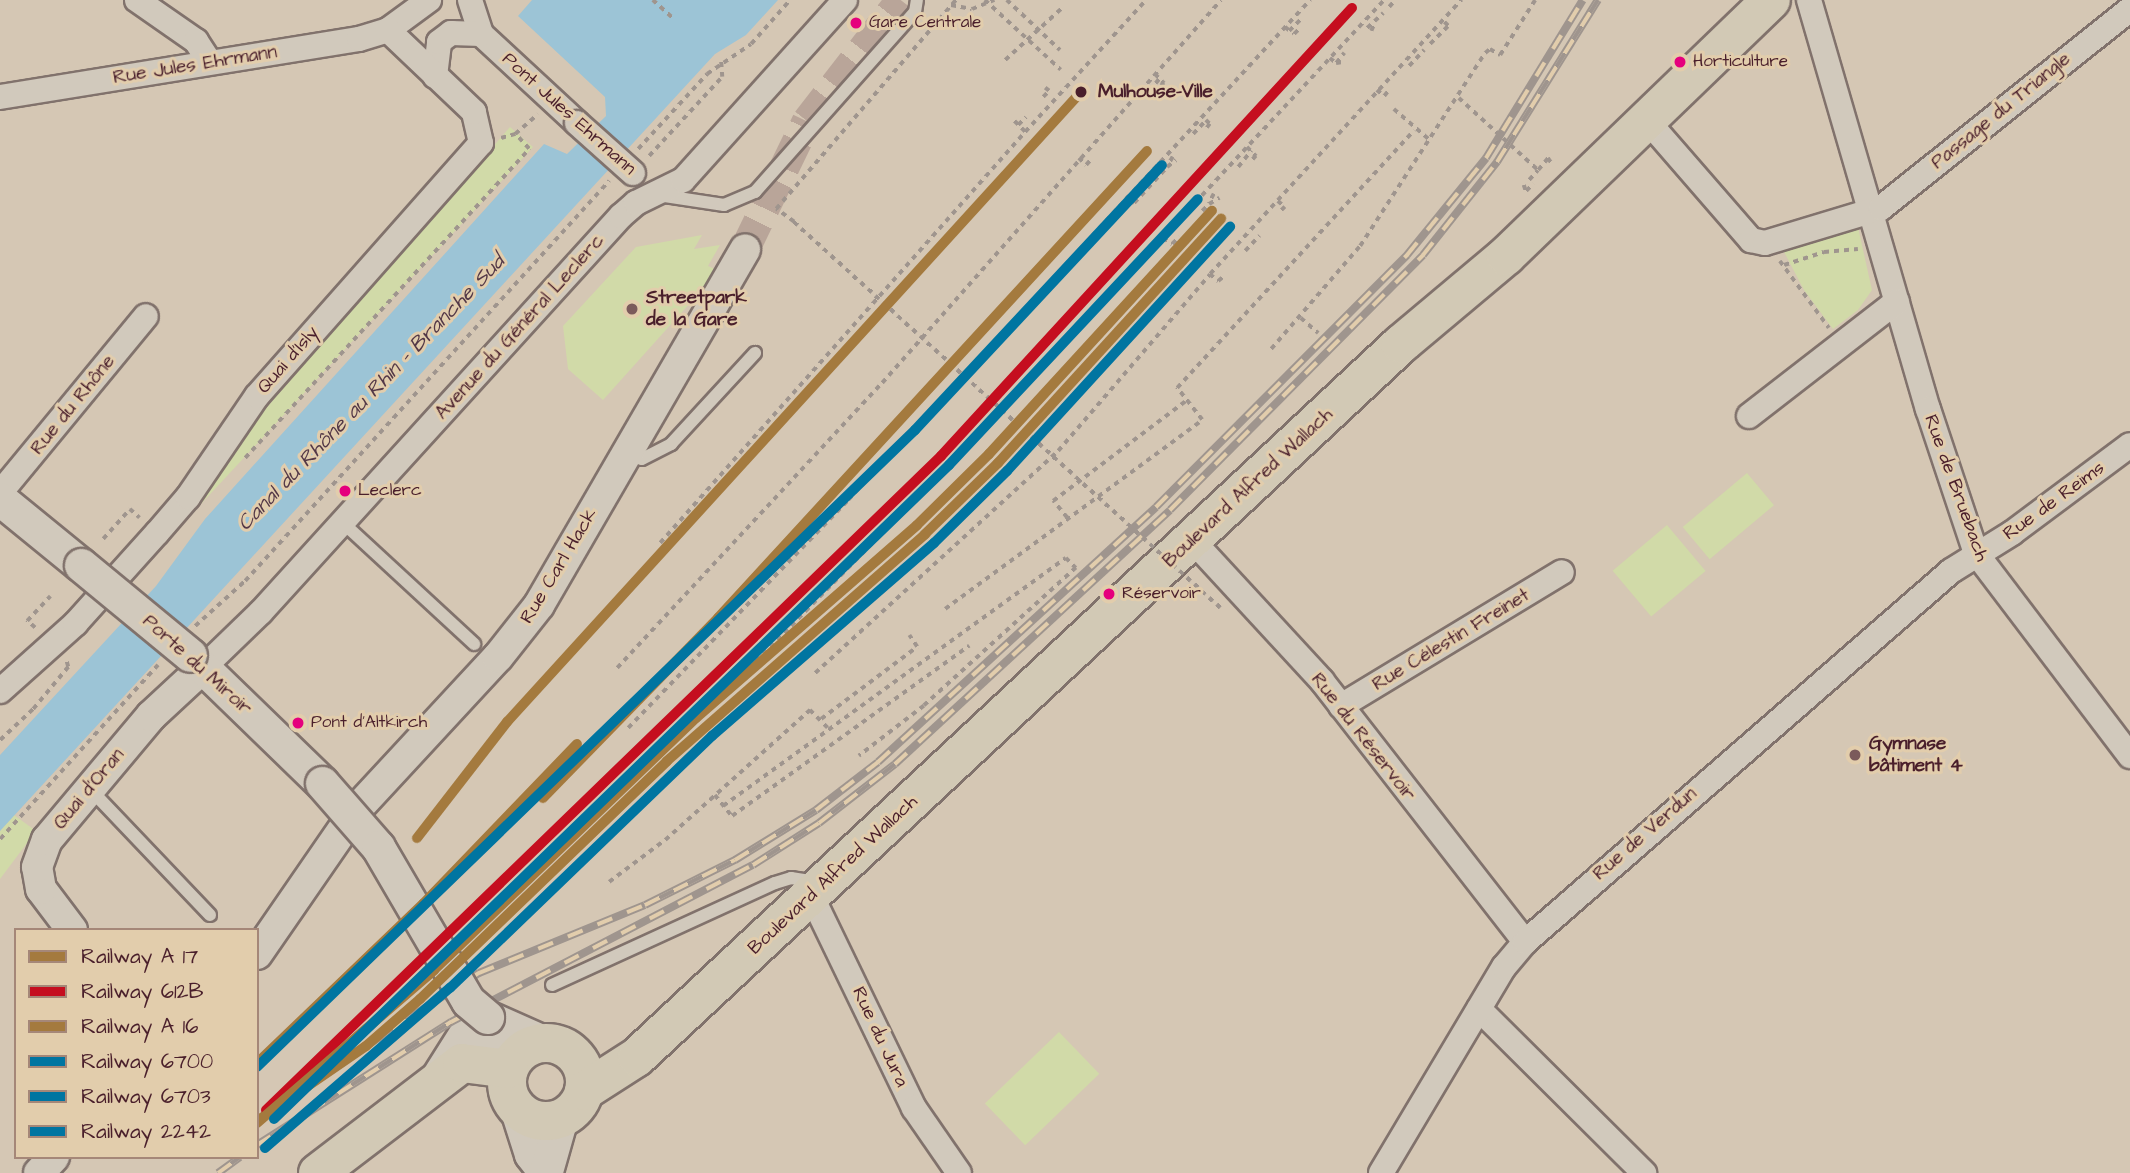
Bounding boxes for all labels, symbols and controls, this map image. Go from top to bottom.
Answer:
place label: Gare Centrale [869,13,981,33]
marker: Gare Centrale [849,16,863,30]
street label: Rue Jules Ehrmann [111,41,279,89]
street label: Pont Jules Ehrmann [497,48,641,180]
street label: Passage du Triangle [1927,48,2075,174]
place label: Horticulture [1693,52,1788,72]
marker: Horticulture [1673,55,1687,69]
marker: Mulhouse-Ville [1070,81,1092,103]
place label: Mulhouse-Ville [1098,81,1213,103]
street label: Avenue du Général Leclerc [431,230,609,424]
water label: Canal du Rhône au Rhin - Branche Sud [232,250,510,536]
place label: Streetpark de la Gare [646,287,747,331]
marker: Streetpark de la Gare [624,301,640,317]
street label: Quai d'Isly [253,322,323,398]
street label: Rue du Rhône [26,351,120,459]
street label: Boulevard Alfred Wallach [1158,403,1338,573]
street label: Rue de Bruebach [1919,412,1993,564]
street label: Rue de Reims [1999,457,2109,545]
place label: Leclerc [358,481,422,501]
marker: Leclerc [338,484,352,498]
street label: Rue Carl Hack [516,504,602,628]
place label: Réservoir [1122,584,1201,604]
street label: Rue Célestin Freinet [1368,584,1534,696]
marker: Réservoir [1102,587,1116,601]
street label: Porte du Miroir [138,610,256,720]
street label: Rue du Réservoir [1306,668,1420,806]
place label: Pont d'Altkirch [311,713,427,733]
marker: Pont d'Altkirch [291,716,305,730]
place label: Gymnase bâtiment 4 [1869,733,1963,777]
street label: Quai d'Oran [49,744,129,834]
marker: Gymnase bâtiment 4 [1847,747,1863,763]
street label: Rue de Verdun [1588,783,1702,885]
street label: Boulevard Alfred Wallach [743,790,923,960]
legend [14,928,259,1159]
text: Railway A 17 [81,942,198,971]
text: Railway 612B [81,977,204,1006]
street label: Rue du Jura [847,983,913,1091]
text: Railway A 16 [81,1012,198,1041]
text: Railway 6700 [81,1047,213,1076]
text: Railway 6703 [81,1082,211,1111]
text: Railway 2242 [81,1117,211,1146]

